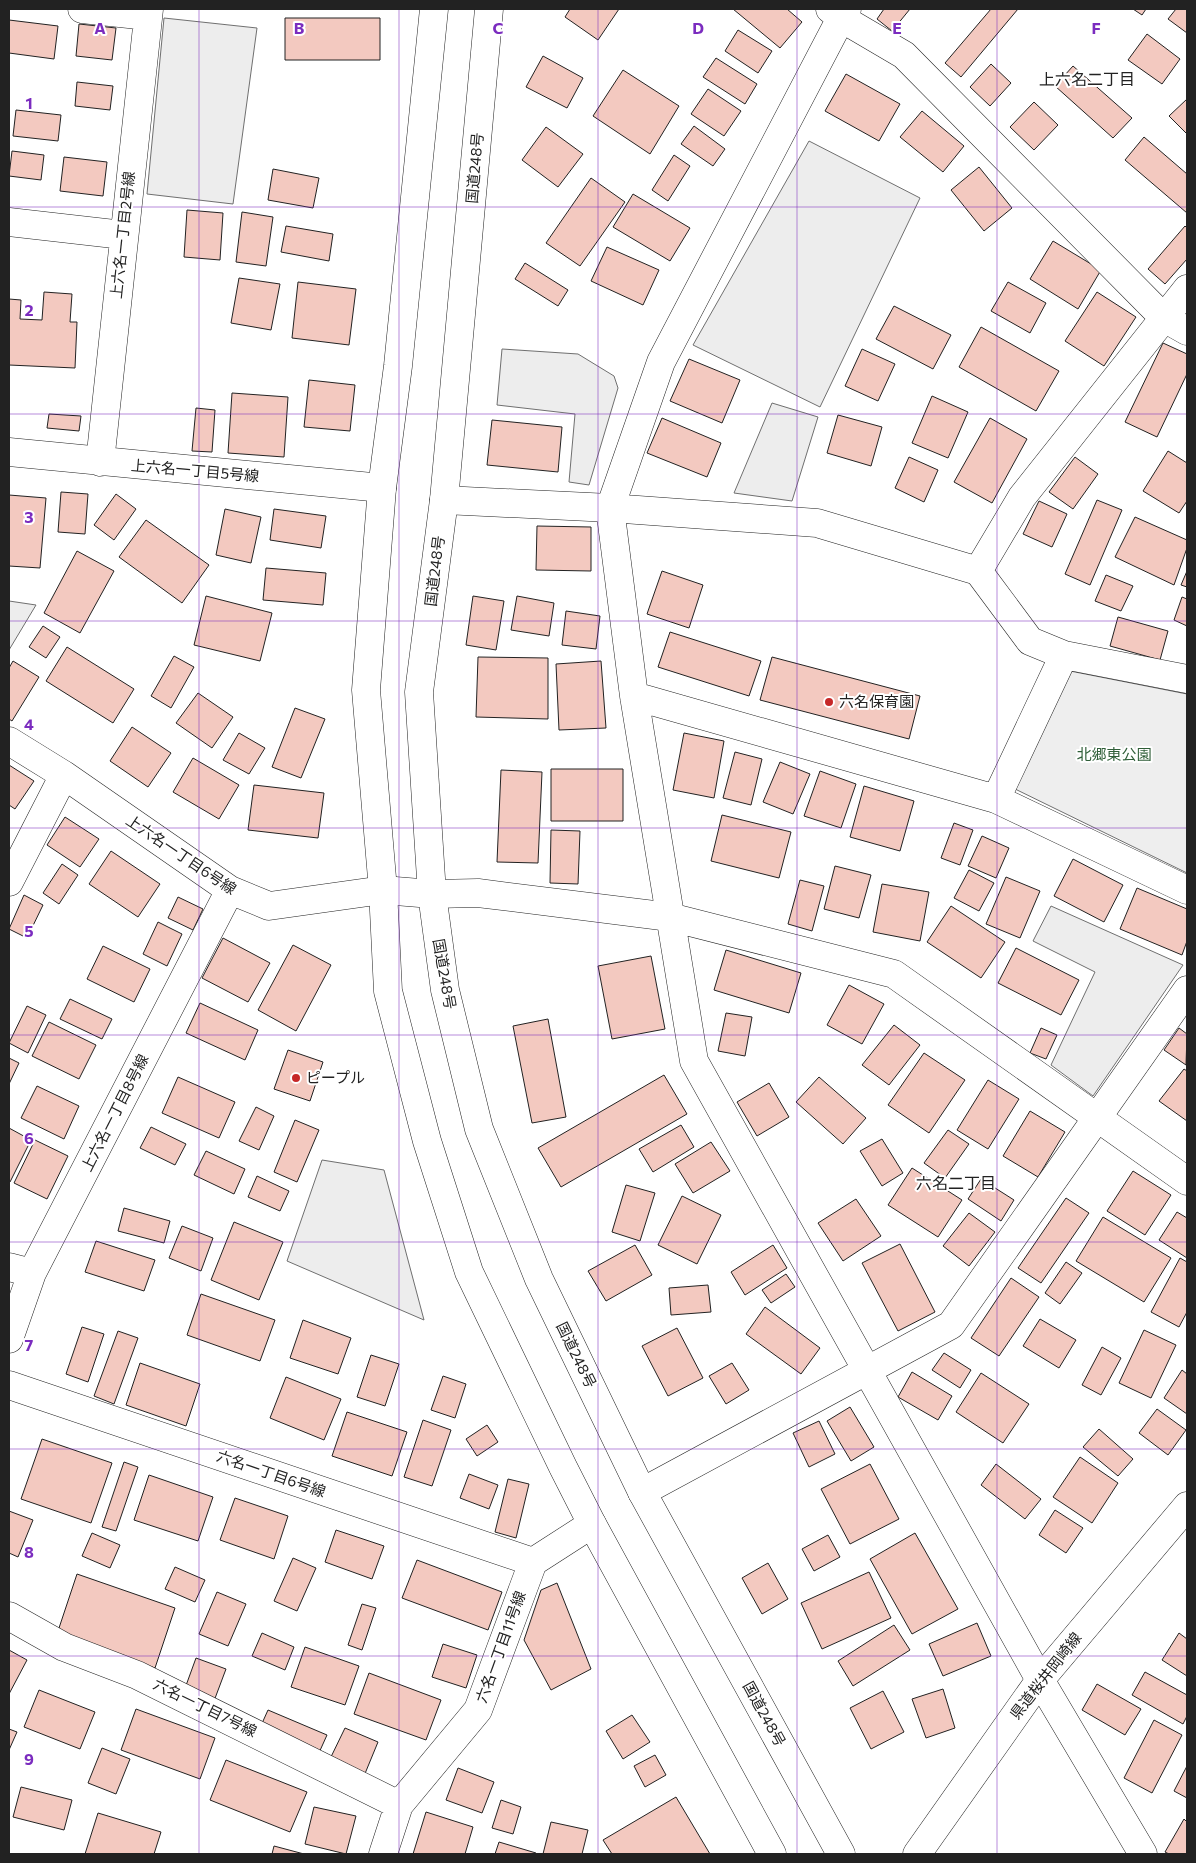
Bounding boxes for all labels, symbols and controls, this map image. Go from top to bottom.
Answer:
text: A [94,18,106,37]
text: B [294,18,305,37]
text: C [493,18,504,37]
text: D [692,18,704,37]
text: E [892,18,902,37]
text: F [1091,18,1101,37]
district label: 上六名二丁目 [1039,69,1135,88]
text: 1 [25,93,33,112]
street label: 国道248号 [462,132,486,204]
street label: 上六名一丁目2号線 [106,170,138,300]
text: 2 [24,300,34,319]
street label: 上六名一丁目5号線 [130,455,260,485]
text: 3 [24,507,34,526]
street label: 国道248号 [421,534,447,607]
place label: 六名保育園 [839,692,914,710]
marker: 六名保育園 [823,696,835,708]
text: 4 [24,714,34,733]
park label: 北郷東公園 [1076,745,1152,763]
street label: 上六名一丁目6号線 [123,811,240,898]
text: 5 [24,921,34,940]
street label: 国道248号 [430,937,460,1010]
street label: 上六名一丁目8号線 [77,1051,151,1174]
place label: ピープル [306,1068,365,1086]
marker: ピープル [290,1072,302,1084]
text: 6 [24,1128,34,1147]
district label: 六名二丁目 [916,1173,996,1192]
street label: 国道248号 [553,1319,601,1390]
text: 7 [25,1335,34,1354]
street label: 六名一丁目6号線 [214,1446,328,1500]
text: 8 [24,1542,34,1561]
street label: 六名一丁目11号線 [471,1588,529,1705]
street label: 県道桜井岡崎線 [1006,1628,1085,1722]
street label: 六名一丁目7号線 [151,1674,260,1740]
street label: 国道248号 [740,1678,790,1749]
text: 9 [24,1749,34,1768]

